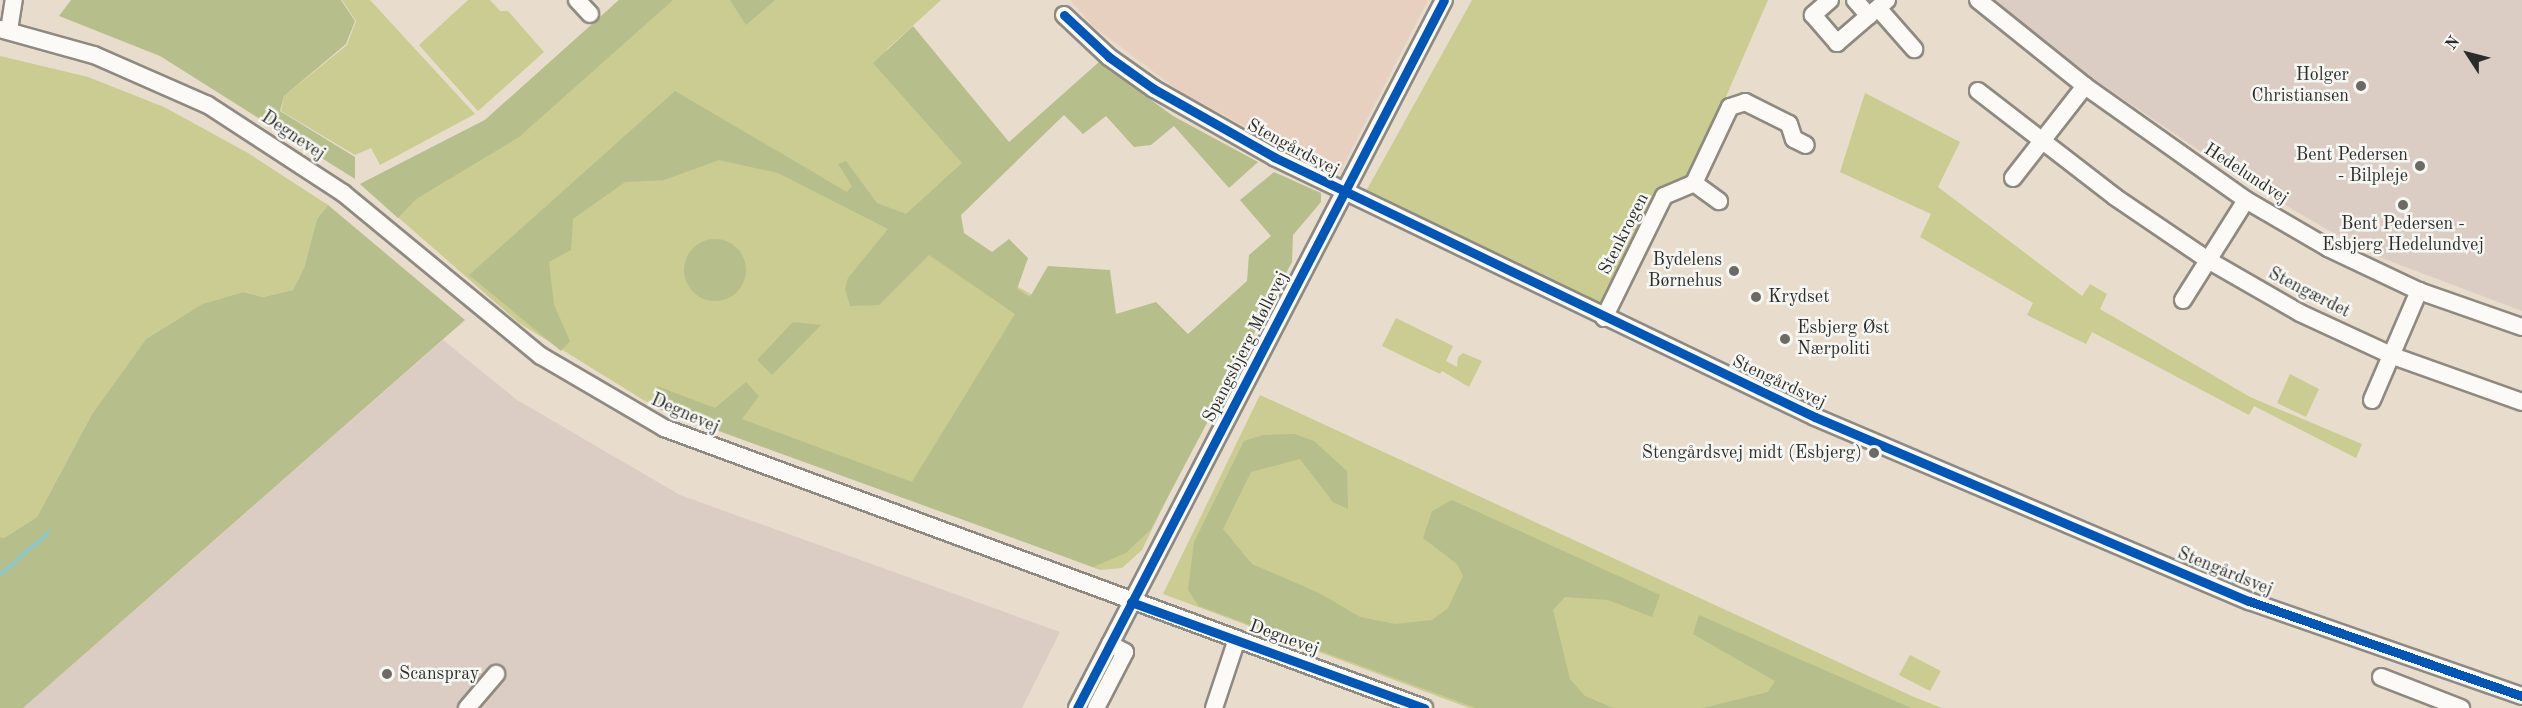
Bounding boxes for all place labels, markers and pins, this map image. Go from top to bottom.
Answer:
place label: Holger Christiansen [2252,65,2349,107]
marker: Holger Christiansen [2354,79,2368,93]
place label: Bent Pedersen - Bilpleje [2296,145,2408,188]
marker: Bent Pedersen - Bilpleje [2413,159,2427,173]
marker: Bent Pedersen - Esbjerg Hedelundvej [2396,198,2410,212]
place label: Bent Pedersen - Esbjerg Hedelundvej [2322,214,2484,256]
place label: Bydelens Børnehus [1648,250,1722,292]
marker: Bydelens Børnehus [1727,264,1741,278]
place label: Krydset [1768,286,1829,308]
marker: Krydset [1749,290,1763,304]
place label: Esbjerg Øst Nærpoliti [1797,318,1889,360]
marker: Esbjerg Øst Nærpoliti [1778,332,1792,346]
place label: Stengårdsvej midt (Esbjerg) [1642,442,1862,464]
marker: Stengårdsvej midt (Esbjerg) [1867,446,1881,460]
place label: Scanspray [399,663,479,685]
marker: Scanspray [380,667,394,681]

